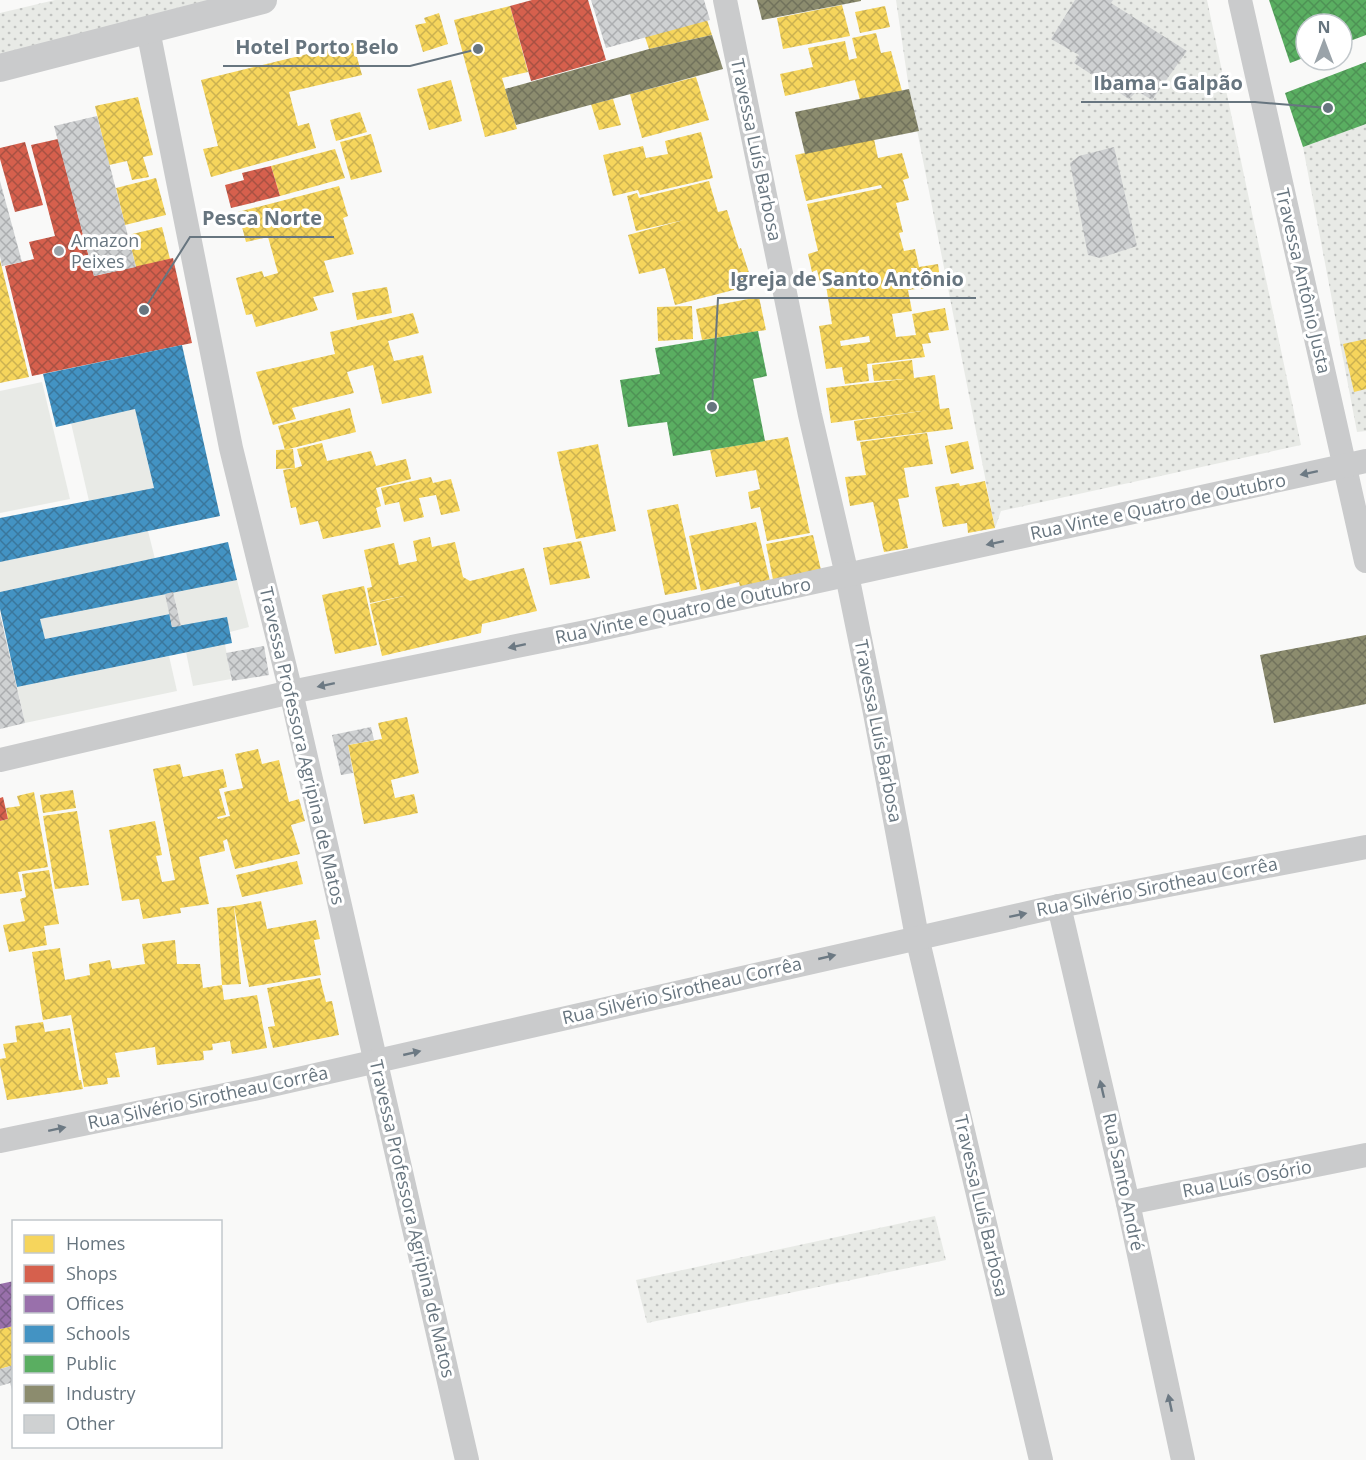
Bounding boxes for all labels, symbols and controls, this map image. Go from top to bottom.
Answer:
north arrow [1294,12,1354,72]
text: N [1317,16,1331,38]
callout: Hotel Porto Belo [223,28,410,66]
text: Hotel Porto Belo [235,33,399,60]
street label: Travessa Luís Barbosa [726,56,788,243]
callout: Ibama - Galpão [1081,64,1255,102]
text: Ibama - Galpão [1093,69,1243,96]
street label: Travessa Antônio Justa [1271,186,1337,376]
callout: Pesca Norte [190,199,334,237]
text: Pesca Norte [202,204,322,231]
place label: Amazon Peixes [71,228,139,273]
marker: Amazon Peixes [52,244,66,258]
callout: Igreja de Santo Antônio [718,260,976,298]
text: Igreja de Santo Antônio [730,265,964,292]
street label: Rua Vinte e Quatro de Outubro [1028,467,1288,545]
one-way arrow [1299,469,1318,478]
one-way arrow [986,538,1005,548]
street label: Rua Vinte e Quatro de Outubro [553,571,813,649]
street label: Travessa Professora Agripina de Matos [255,584,351,907]
street label: Travessa Luís Barbosa [849,637,908,824]
one-way arrow [508,642,527,651]
one-way arrow [317,681,336,690]
street label: Rua Silvério Sirotheau Corrêa [1034,851,1279,921]
one-way arrow [1008,909,1027,919]
street label: Rua Silvério Sirotheau Corrêa [560,951,804,1029]
one-way arrow [818,952,837,962]
one-way arrow [403,1048,421,1058]
street label: Travessa Professora Agripina de Matos [365,1057,461,1380]
street label: Rua Silvério Sirotheau Corrêa [85,1060,330,1134]
one-way arrow [1097,1079,1106,1098]
street label: Rua Santo André [1098,1111,1150,1253]
street label: Travessa Luís Barbosa [949,1113,1015,1299]
one-way arrow [48,1124,67,1133]
street label: Rua Luís Osório [1180,1154,1313,1202]
legend [12,1220,222,1448]
text: Homes [66,1231,125,1255]
text: Shops [66,1261,117,1285]
text: Offices [66,1291,124,1315]
text: Schools [66,1321,130,1345]
text: Public [66,1351,117,1375]
text: Industry [66,1381,136,1405]
one-way arrow [1165,1393,1174,1412]
text: Other [66,1411,116,1435]

